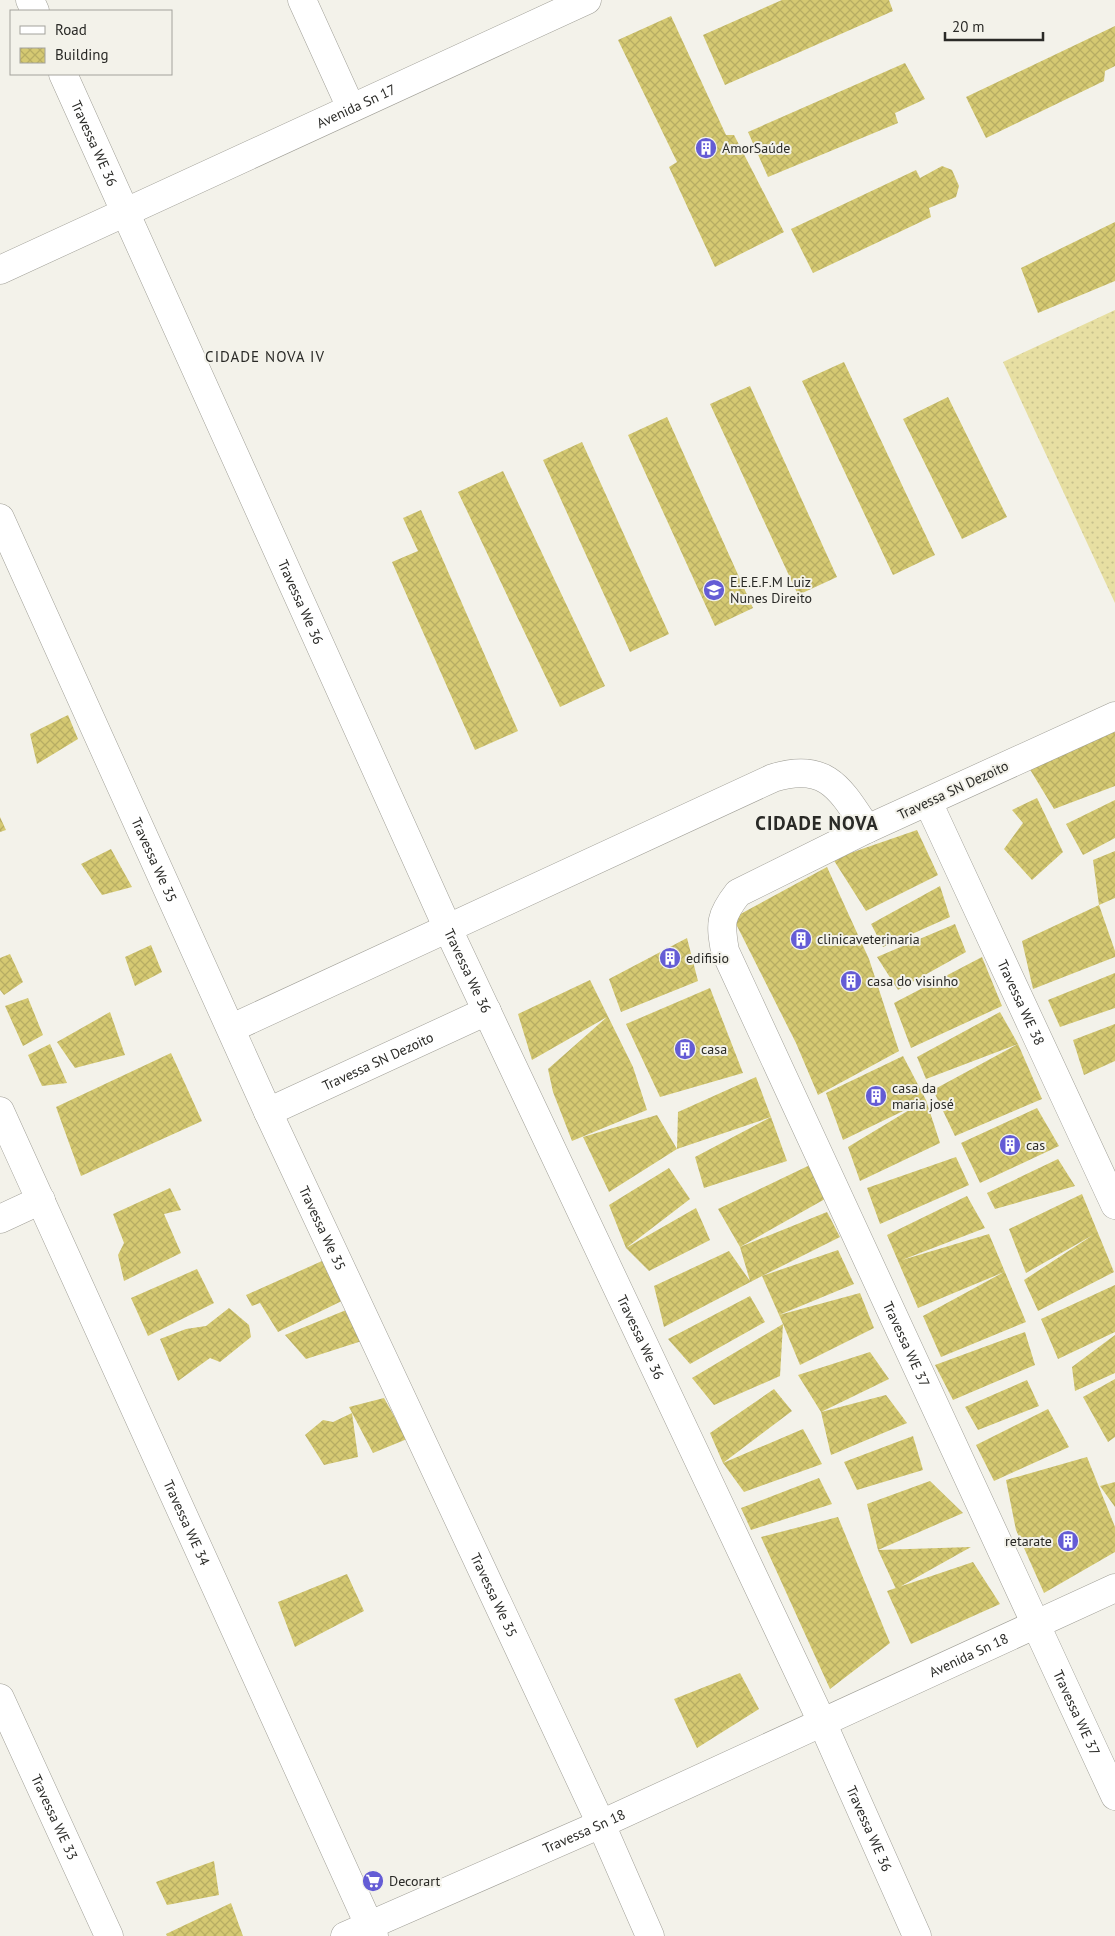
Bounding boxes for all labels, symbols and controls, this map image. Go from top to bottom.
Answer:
legend [10,10,172,75]
scale bar [945,10,1042,42]
text: 20 m [952,17,985,36]
text: Road [55,20,87,39]
text: Building [55,45,109,64]
street label: Avenida Sn 17 [314,80,399,132]
street label: Travessa WE 36 [67,98,121,189]
building icon: AmorSaúde [694,136,718,160]
place label: AmorSaúde [722,139,790,157]
district label: CIDADE NOVA IV [205,347,325,366]
street label: Travessa We 36 [274,557,328,647]
place label: E.E.E.F.M Luiz Nunes Direito [730,573,812,607]
school or university icon: E.E.E.F.M Luiz Nunes Direito [702,578,726,602]
street label: Travessa SN Dezoito [895,756,1011,824]
district label: CIDADE NOVA [755,811,879,835]
street label: Travessa We 35 [127,815,181,905]
street label: Travessa We 36 [440,926,495,1016]
building icon: clinicaveterinaria [789,927,813,951]
place label: clinicaveterinaria [817,930,920,948]
building icon: edifisio [658,946,682,970]
place label: edifisio [686,949,729,967]
street label: Travessa WE 38 [993,957,1049,1048]
building icon: casa do visinho [839,969,863,993]
place label: casa do visinho [867,972,958,990]
street label: Travessa SN Dezoito [319,1028,436,1095]
building icon: casa [673,1037,697,1061]
place label: casa [701,1040,727,1058]
place label: casa da maria josé [892,1079,954,1113]
building icon: casa da maria josé [864,1084,888,1108]
building icon: cas [998,1133,1022,1157]
place label: cas [1026,1136,1045,1154]
street label: Travessa We 35 [295,1183,350,1273]
street label: Travessa We 36 [613,1292,668,1382]
street label: Travessa WE 37 [879,1299,934,1390]
street label: Travessa WE 34 [159,1477,214,1569]
building icon: retarate [1056,1529,1080,1553]
place label: retarate [1005,1532,1052,1550]
street label: Travessa We 35 [466,1550,521,1640]
street label: Avenida Sn 18 [926,1629,1011,1681]
street label: Travessa WE 37 [1049,1667,1104,1758]
street label: Travessa WE 33 [27,1771,82,1863]
street label: Travessa WE 36 [842,1783,896,1874]
street label: Travessa Sn 18 [540,1805,628,1857]
supermarket icon: Decorart [361,1869,385,1893]
place label: Decorart [389,1872,440,1890]

